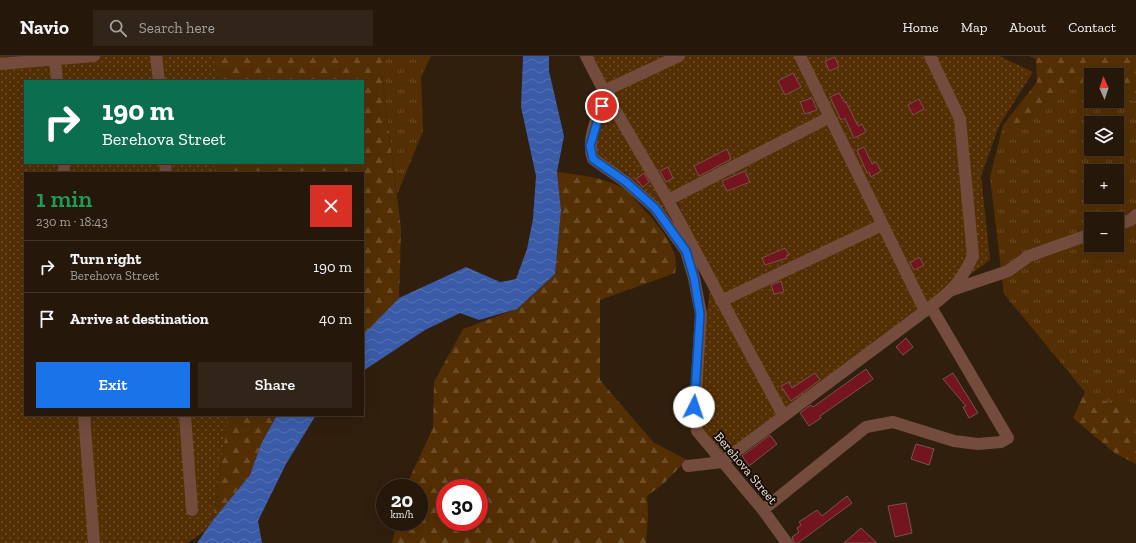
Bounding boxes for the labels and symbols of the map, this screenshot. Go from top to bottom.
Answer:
north arrow [1084,68,1124,108]
pin [585,89,619,123]
position arrow [673,386,715,428]
street label: Berehova Street [712,429,781,507]
speed limit sign: 30 [436,479,488,531]

